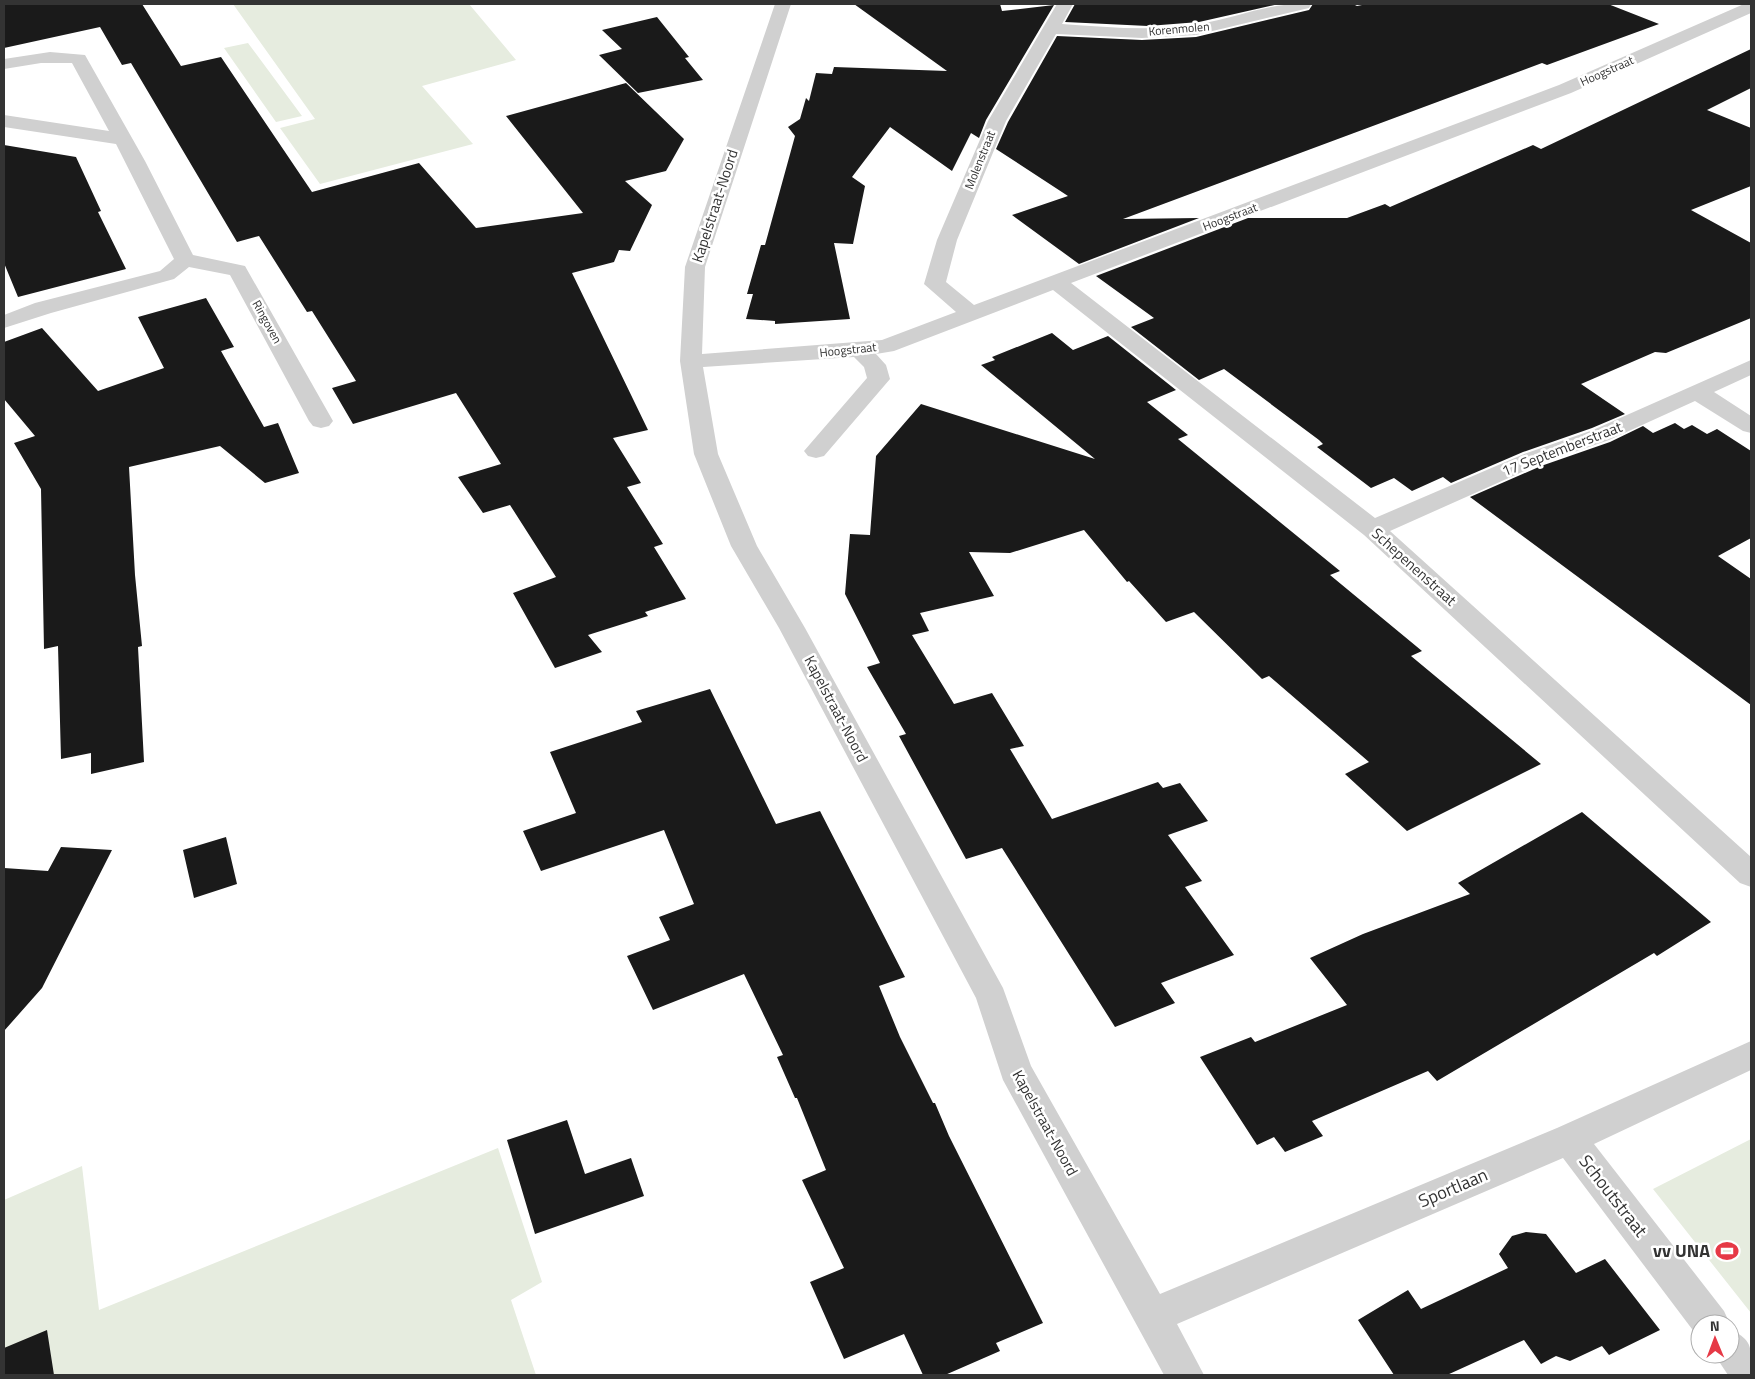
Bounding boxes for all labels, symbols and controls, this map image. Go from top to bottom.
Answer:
street label: Korenmolen [1148,16,1210,41]
street label: Hoogstraat [1577,50,1637,91]
street label: Molenstraat [959,127,1000,192]
street label: Kapelstraat-Noord [685,146,744,265]
street label: Hoogstraat [1200,197,1261,236]
street label: Ringoven [248,297,287,347]
street label: Hoogstraat [819,337,878,362]
street label: 17 Septemberstraat [1498,415,1626,482]
street label: Schepenenstraat [1367,522,1462,612]
street label: Kapelstraat-Noord [799,651,874,766]
street label: Kapelstraat-Noord [1007,1066,1084,1180]
street label: Schoutstraat [1573,1149,1655,1243]
street label: Sportlaan [1414,1161,1492,1214]
place label: vv UNA [1653,1237,1710,1264]
sports icon: vv UNA [1714,1238,1740,1264]
north arrow [1690,1314,1740,1364]
text: N [1710,1315,1720,1336]

